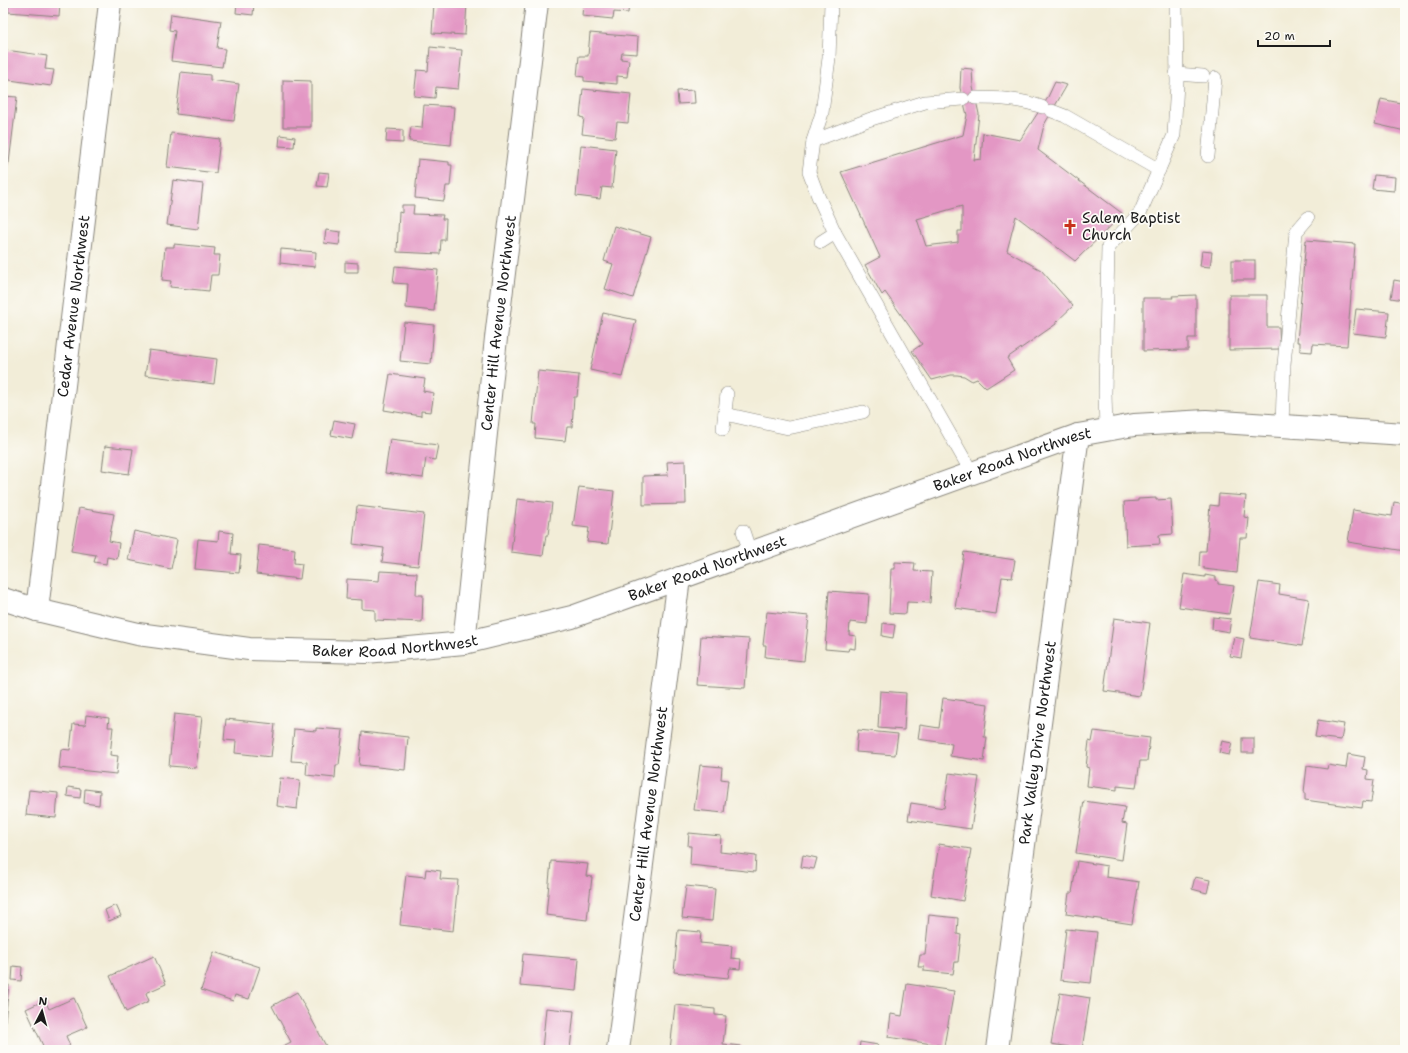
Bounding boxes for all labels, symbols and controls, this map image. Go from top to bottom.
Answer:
scale bar [1258,22,1330,48]
text: 20 m [1264,28,1295,44]
place label: Salem Baptist Church [1082,208,1180,245]
street label: Cedar Avenue Northwest [53,214,94,398]
street label: Center Hill Avenue Northwest [476,214,521,432]
church icon: Salem Baptist Church [1061,218,1079,236]
street label: Baker Road Northwest [931,423,1093,496]
street label: Baker Road Northwest [626,531,789,606]
street label: Baker Road Northwest [312,630,480,662]
street label: Park Valley Drive Northwest [1014,639,1061,846]
street label: Center Hill Avenue Northwest [625,705,672,923]
north arrow [22,991,62,1031]
text: N [38,994,48,1009]

